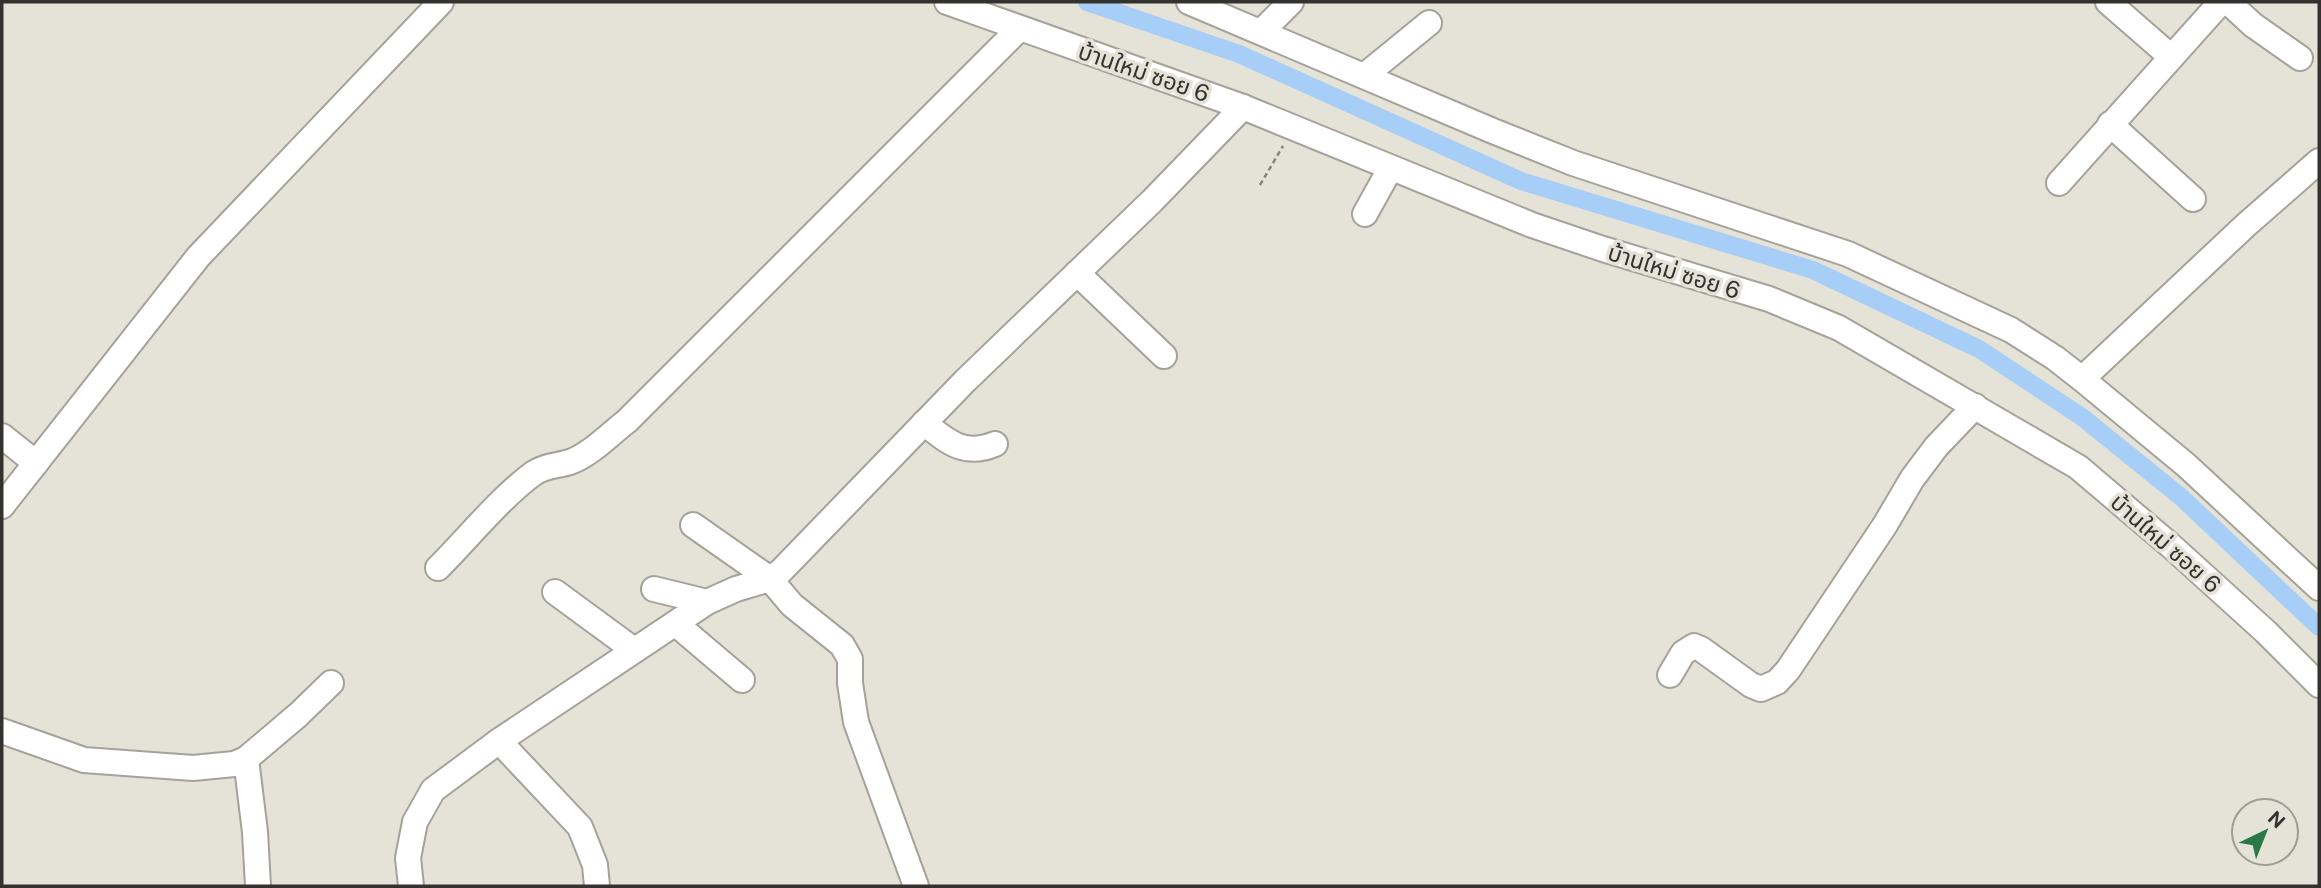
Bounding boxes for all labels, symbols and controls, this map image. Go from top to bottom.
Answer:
street label: บ้านใหม่ ซอย 6 [1075,37,1213,107]
street label: บ้านใหม่ ซอย 6 [1605,238,1743,304]
street label: บ้านใหม่ ซอย 6 [2106,488,2226,598]
north arrow [2230,797,2300,867]
text: N [2264,806,2290,833]

